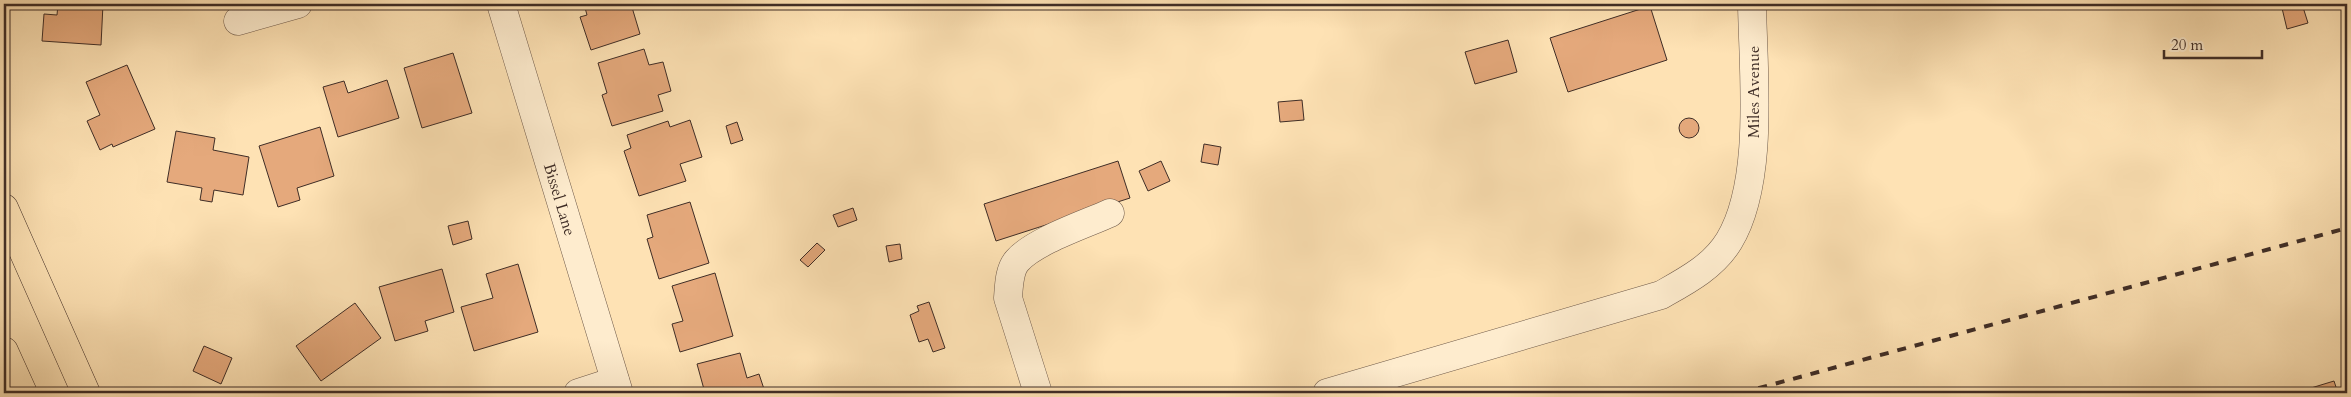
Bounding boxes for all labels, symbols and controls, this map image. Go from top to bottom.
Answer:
scale bar [2164,28,2261,60]
text: 20 m [2171,35,2203,55]
street label: Miles Avenue [1743,46,1765,138]
street label: Bissel Lane [538,161,581,238]

